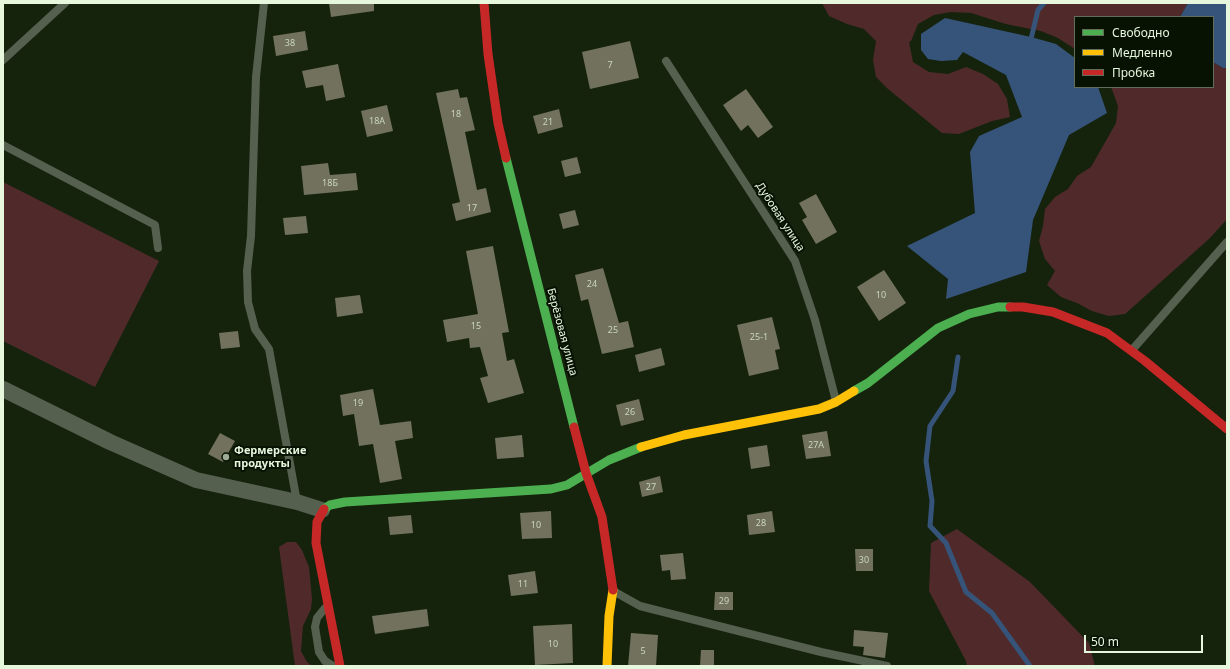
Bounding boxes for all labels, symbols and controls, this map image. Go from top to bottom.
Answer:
legend [1074,16,1214,88]
text: Свободно [1112,24,1170,41]
house number: 38 [285,38,295,48]
text: Медленно [1112,44,1172,61]
house number: 7 [607,60,613,70]
text: Пробка [1112,64,1155,81]
house number: 18 [451,109,461,119]
house number: 18А [369,116,385,126]
house number: 21 [543,117,553,127]
house number: 18Б [322,178,338,188]
street label: Дубовая улица [753,180,807,254]
house number: 17 [467,203,477,213]
house number: 24 [587,279,597,289]
street label: Берёзовая улица [544,287,580,377]
house number: 10 [876,290,886,300]
house number: 15 [471,321,481,331]
house number: 25 [608,325,618,335]
house number: 25-1 [750,332,768,342]
house number: 19 [353,398,363,408]
house number: 26 [625,407,635,417]
house number: 27А [808,440,824,450]
place label: Фермерские продукты [234,444,306,470]
marker: Фермерские продукты [221,452,231,462]
house number: 27 [646,482,656,492]
house number: 28 [756,518,766,528]
house number: 10 [531,520,541,530]
house number: 30 [859,555,869,565]
house number: 11 [518,579,528,589]
house number: 29 [719,596,729,606]
scale bar [1086,627,1205,653]
text: 50 m [1091,633,1119,650]
house number: 10 [548,639,558,649]
house number: 5 [640,646,646,656]

